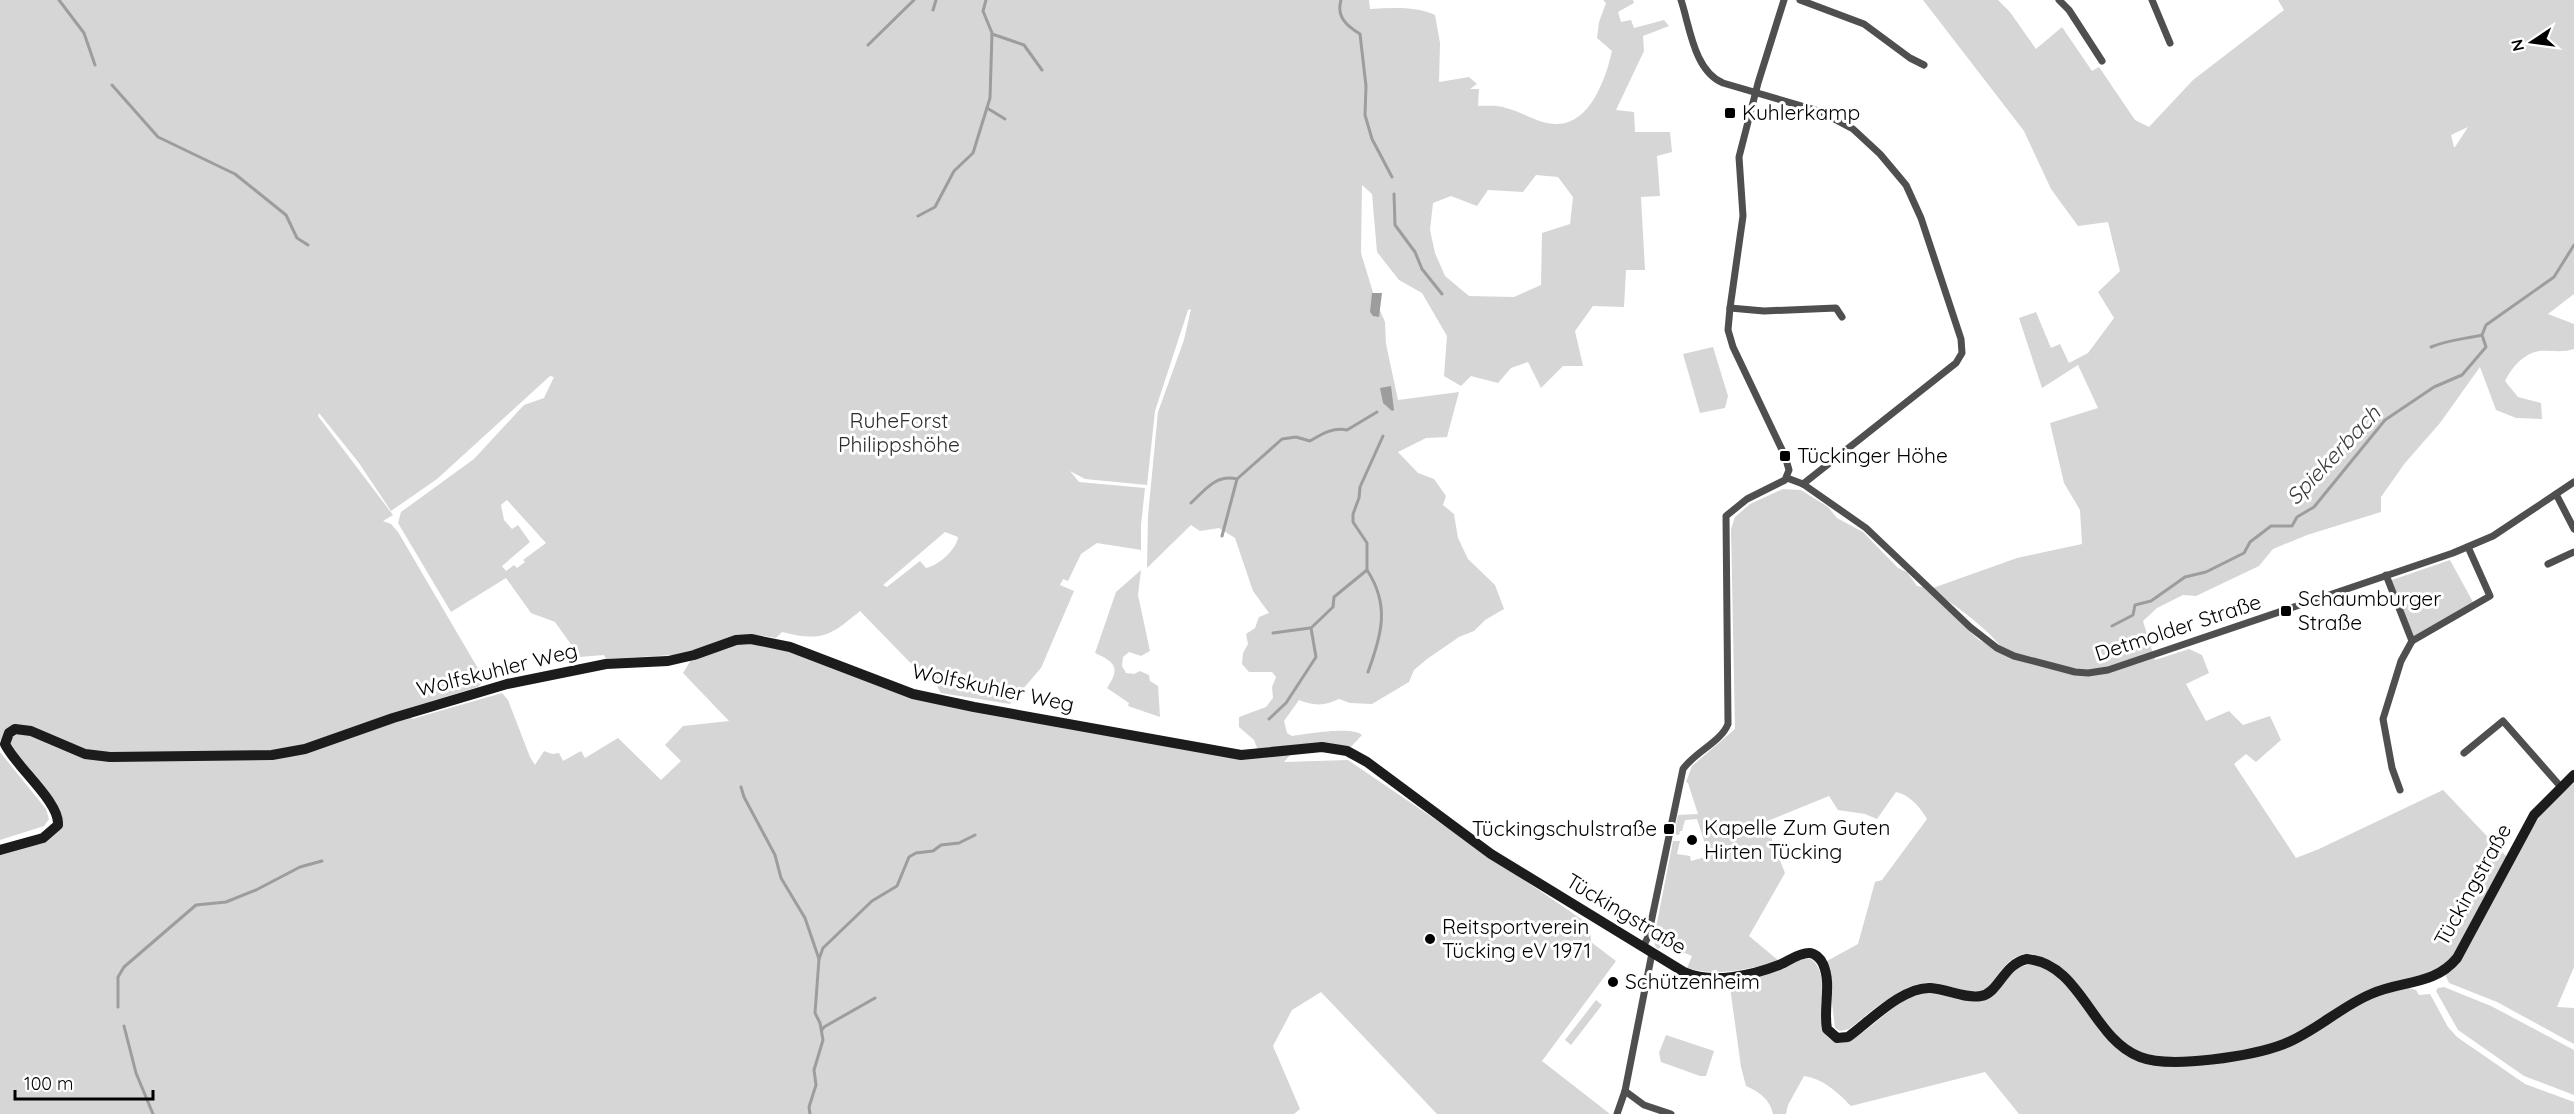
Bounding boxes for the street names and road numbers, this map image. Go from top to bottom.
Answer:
street label: Detmolder Straße [2091,588,2264,666]
street label: Wolfskuhler Weg [414,636,580,702]
street label: Wolfskuhler Weg [910,657,1077,717]
street label: Tückingstraße [2428,819,2516,950]
street label: Tückingstraße [1562,867,1691,959]

